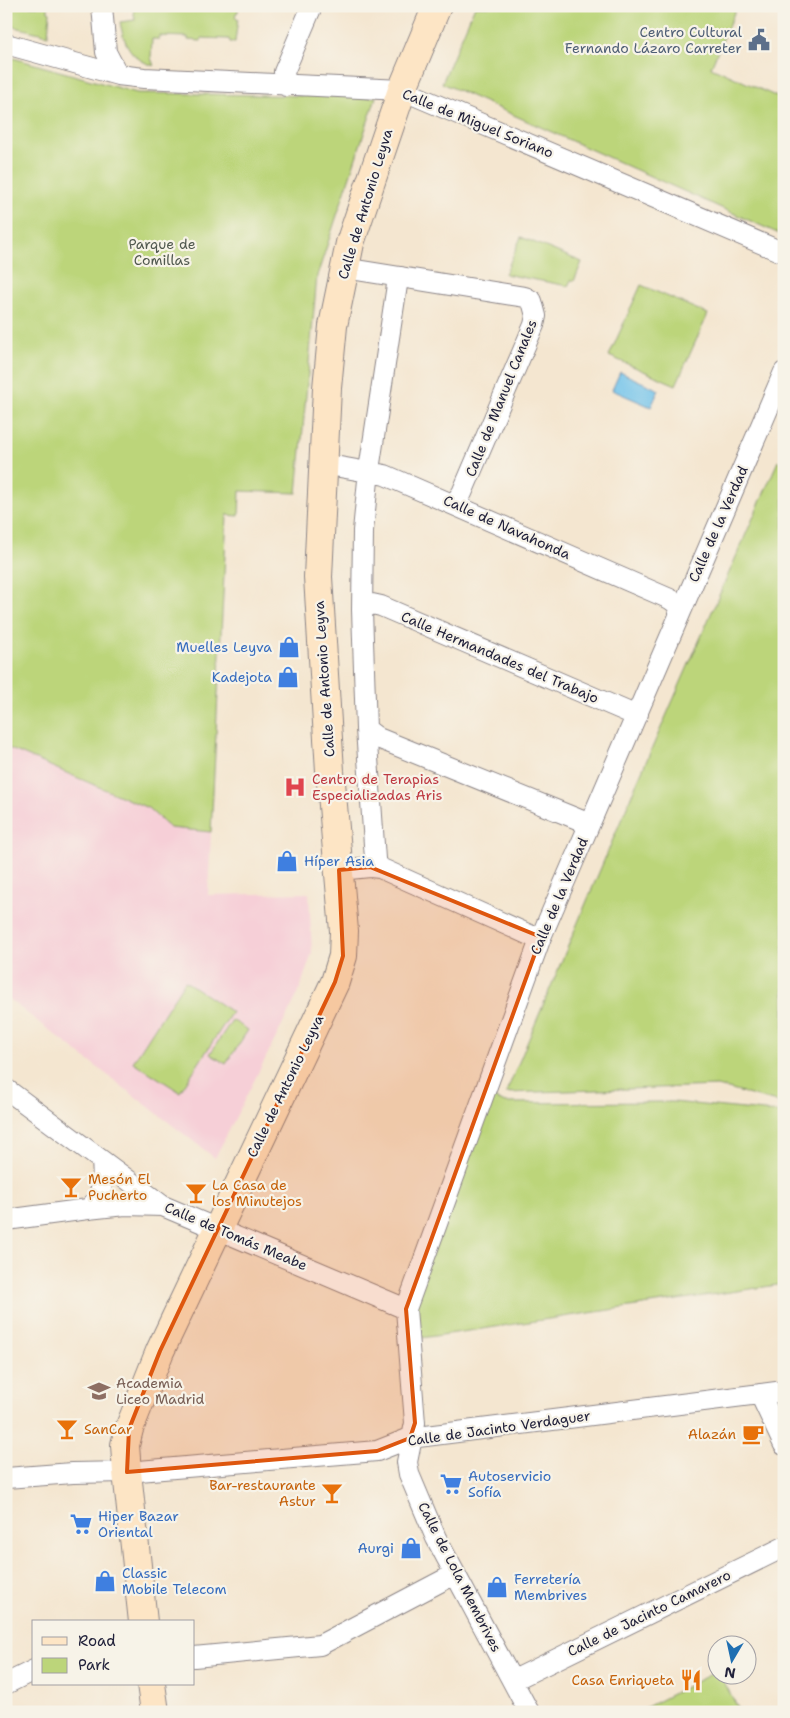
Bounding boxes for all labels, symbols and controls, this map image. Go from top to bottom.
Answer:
place label: Centro Cultural Fernando Lázaro Carreter [565,23,743,57]
public building icon: Centro Cultural Fernando Lázaro Carreter [746,27,772,53]
street label: Calle de Miguel Soriano [400,84,556,162]
street label: Calle de Antonio Leyva [334,126,397,281]
park label: Parque de Comillas [128,235,196,269]
street label: Calle de Manuel Canales [461,317,541,479]
street label: Calle de la Verdad [684,463,752,585]
street label: Calle de Navahonda [441,491,574,563]
street label: Calle de Antonio Leyva [310,600,338,758]
street label: Calle Hermandades del Trabajo [398,607,602,707]
shop icon: Muelles Leyva [276,634,302,660]
place label: Muelles Leyva [176,638,272,656]
shop icon: Kadejota [275,664,301,690]
place label: Kadejota [212,668,272,686]
place label: Centro de Terapias Especializadas Aris [312,770,442,804]
hospital icon: Centro de Terapias Especializadas Aris [282,774,308,800]
street label: Calle de la Verdad [526,835,592,957]
shop icon: Híper Asia [274,848,300,874]
place label: Híper Asia [304,852,374,870]
street label: Calle de Antonio Leyva [243,1011,328,1160]
place label: Mesón El Pucherto [88,1170,151,1204]
bar icon: Mesón El Pucherto [58,1174,84,1200]
place label: La Casa de los Minutejos [212,1176,302,1210]
bar icon: La Casa de los Minutejos [183,1180,209,1206]
street label: Calle de Tomás Meabe [162,1198,310,1274]
place label: Academia Liceo Madrid [116,1374,205,1408]
school or university icon: Academia Liceo Madrid [86,1378,112,1404]
street label: Calle de Jacinto Verdaguer [406,1406,592,1450]
bar icon: SanCar [54,1416,80,1442]
place label: SanCar [84,1420,133,1438]
cafe icon: Alazán [740,1421,766,1447]
place label: Alazán [688,1425,736,1443]
place label: Autoservicio Sofía [468,1467,551,1501]
supermarket icon: Autoservicio Sofía [438,1471,464,1497]
place label: Bar-restaurante Astur [209,1476,316,1510]
bar icon: Bar-restaurante Astur [319,1480,345,1506]
street label: Calle de Lola Membrives [414,1499,506,1655]
place label: Hiper Bazar Oriental [98,1507,179,1541]
supermarket icon: Hiper Bazar Oriental [68,1511,94,1537]
shop icon: Aurgi [398,1535,424,1561]
place label: Aurgi [357,1539,394,1557]
place label: Classic Mobile Telecom [122,1564,226,1598]
street label: Calle de Jacinto Camarero [564,1566,734,1660]
shop icon: Classic Mobile Telecom [92,1568,118,1594]
place label: Ferretería Membrives [514,1570,587,1604]
shop icon: Ferretería Membrives [484,1574,510,1600]
legend [32,1620,195,1686]
text: Road [78,1631,116,1651]
north arrow [708,1636,758,1686]
text: Park [78,1655,110,1675]
text: N [723,1663,737,1683]
restaurant icon: Casa Enriqueta [678,1667,704,1693]
place label: Casa Enriqueta [572,1671,674,1689]

